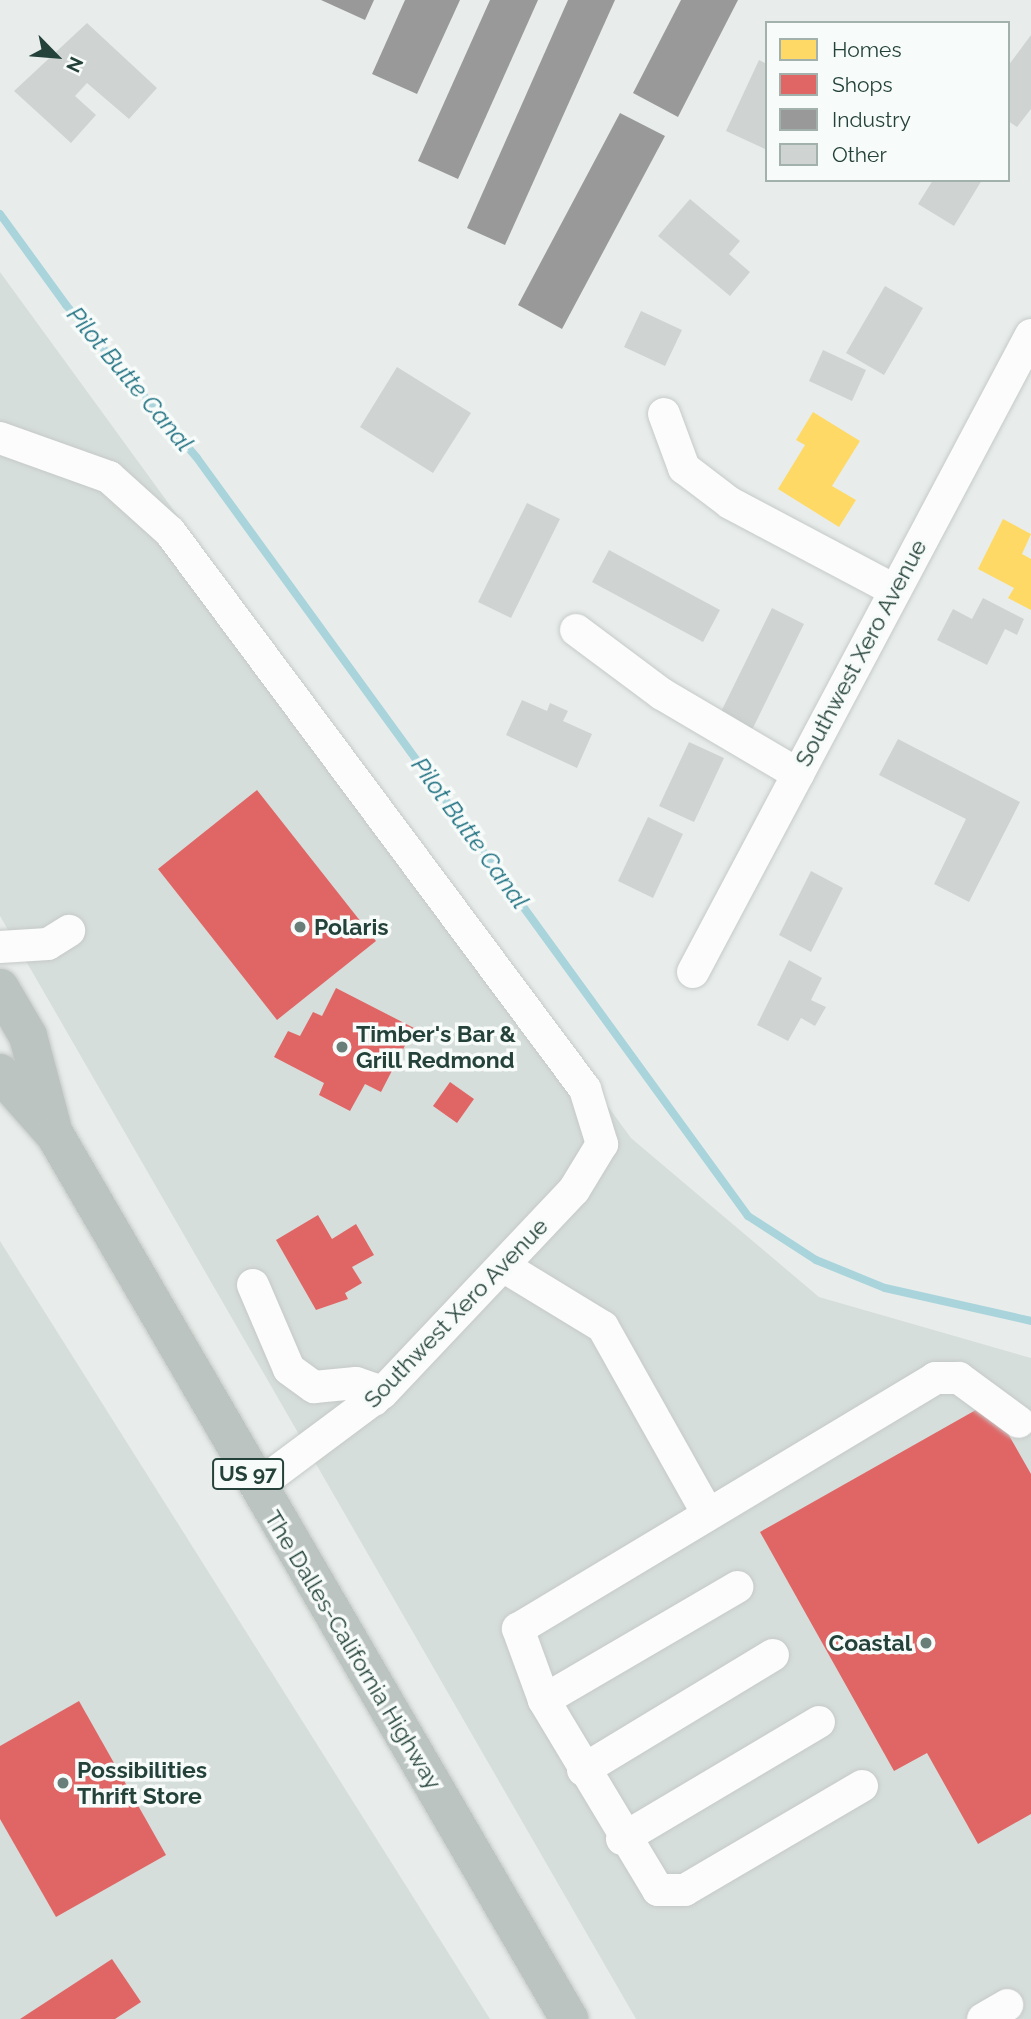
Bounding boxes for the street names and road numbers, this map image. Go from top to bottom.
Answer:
street label: Southwest Xero Avenue [789,534,933,772]
street label: Southwest Xero Avenue [358,1212,554,1414]
road number: US 97 [211,1456,285,1492]
street label: The Dalles-California Highway [259,1506,447,1794]

